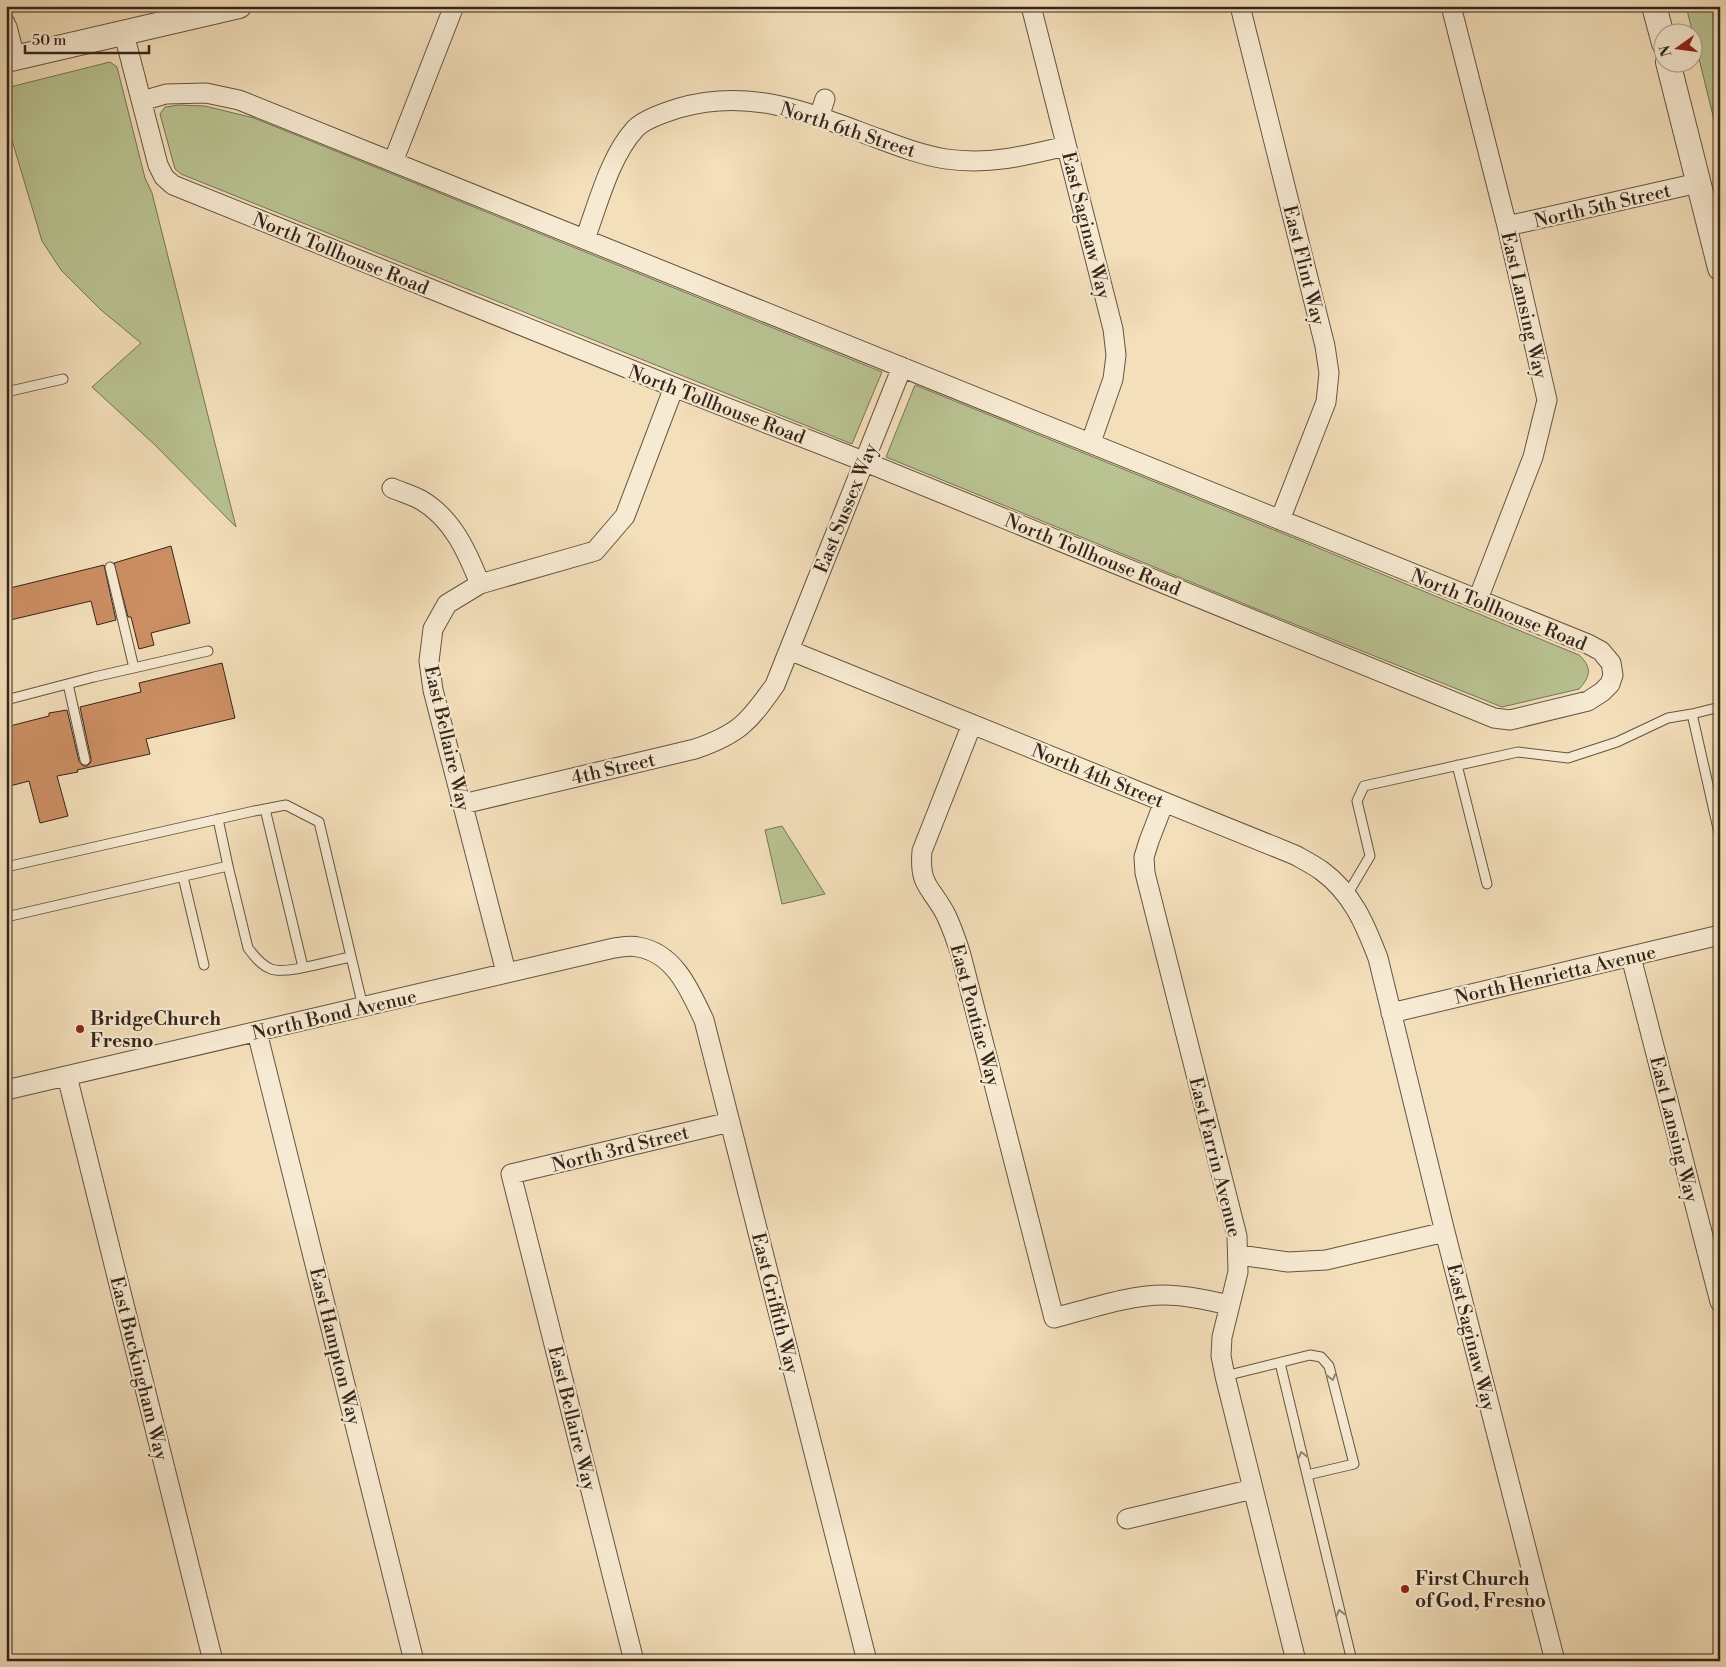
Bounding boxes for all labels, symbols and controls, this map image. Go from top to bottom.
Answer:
scale bar [25,22,149,54]
north arrow [1654,22,1704,72]
text: 50 m [32,31,66,50]
text: N [1656,43,1676,58]
street label: North 6th Street [777,97,919,163]
street label: East Saginaw Way [1056,149,1116,302]
street label: North 5th Street [1531,178,1673,233]
street label: East Flint Way [1278,203,1331,329]
street label: North Tollhouse Road [249,208,432,300]
street label: East Lansing Way [1495,230,1553,382]
street label: North Tollhouse Road [625,360,809,450]
street label: East Sussex Way [809,439,883,577]
street label: North Tollhouse Road [1001,509,1184,601]
street label: North Tollhouse Road [1407,564,1590,656]
street label: East Bellaire Way [419,663,476,814]
street label: North 4th Street [1028,738,1168,813]
street label: 4th Street [569,748,658,790]
street label: North Henrietta Avenue [1452,940,1658,1010]
street label: East Pontiac Way [944,941,1006,1090]
street label: North Bond Avenue [250,984,419,1046]
place label: BridgeChurch Fresno [90,1007,221,1053]
marker: BridgeChurch Fresno [74,1023,86,1035]
street label: East Lansing Way [1644,1054,1704,1206]
street label: East Farrin Avenue [1184,1075,1247,1240]
street label: North 3rd Street [549,1120,692,1178]
street label: East Griffith Way [746,1230,804,1377]
street label: East Saginaw Way [1441,1261,1501,1414]
street label: East Hampton Way [304,1265,366,1428]
street label: East Buckingham Way [104,1274,174,1464]
street label: East Bellaire Way [542,1343,602,1494]
one-way arrow [1326,1373,1337,1382]
one-way arrow [1297,1451,1308,1460]
place label: First Church of God, Fresno [1415,1567,1546,1613]
marker: First Church of God, Fresno [1399,1583,1411,1595]
one-way arrow [1335,1609,1346,1618]

